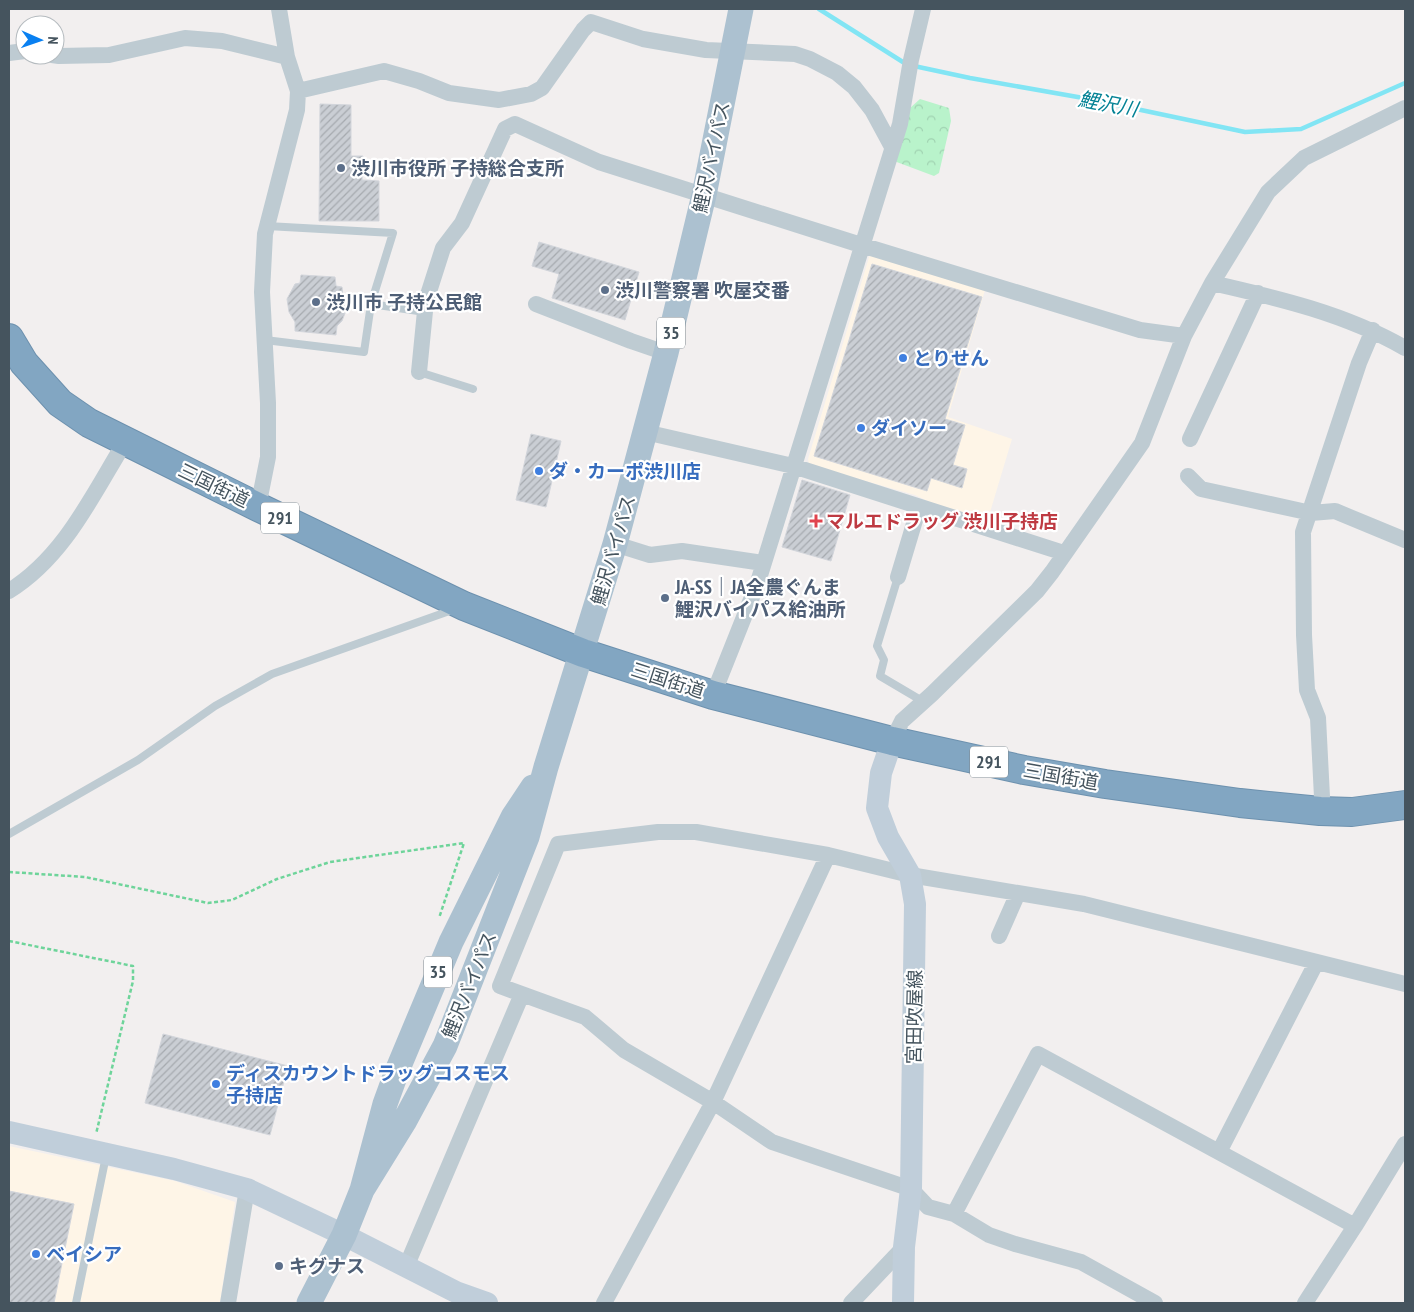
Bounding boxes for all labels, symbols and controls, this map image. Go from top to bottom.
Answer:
north arrow [15,15,65,65]
text: N [44,36,62,45]
water label: 鯉沢川 [1076,86,1142,123]
street label: 鯉沢バイパス [687,99,735,215]
place label: 渋川市役所 子持総合支所 [351,156,564,180]
marker: 渋川市役所 子持総合支所 [335,162,347,174]
place label: 渋川警察署 吹屋交番 [615,278,790,302]
marker: 渋川警察署 吹屋交番 [599,284,611,296]
place label: 渋川市 子持公民館 [326,290,482,314]
marker: 渋川市 子持公民館 [310,296,322,308]
road number: 35 [657,317,685,348]
place label: とりせん [913,346,989,370]
marker: とりせん [897,352,909,364]
place label: ダイソー [871,416,947,440]
marker: ダイソー [855,422,867,434]
street label: 三国街道 [175,458,253,512]
place label: ダ・カーポ渋川店 [549,459,701,483]
marker: ダ・カーポ渋川店 [533,465,545,477]
street label: 鯉沢バイパス [586,492,640,608]
road number: 291 [261,502,299,534]
place label: マルエドラッグ 渋川子持店 [826,509,1058,533]
marker: マルエドラッグ 渋川子持店 [810,515,822,527]
place label: JA-SS｜JA全農ぐんま 鯉沢バイパス給油所 [674,575,846,621]
marker: JA-SS｜JA全農ぐんま 鯉沢バイパス給油所 [659,592,671,604]
street label: 三国街道 [628,657,708,703]
road number: 291 [970,746,1008,778]
street label: 三国街道 [1021,758,1101,794]
street label: 鯉沢バイパス [437,928,501,1042]
road number: 35 [424,956,452,988]
street label: 宮田吹屋線 [901,969,927,1065]
place label: ディスカウントドラッグコスモス 子持店 [226,1061,510,1107]
marker: ディスカウントドラッグコスモス 子持店 [210,1078,222,1090]
place label: ベイシア [46,1242,122,1266]
marker: ベイシア [30,1248,42,1260]
place label: キグナス [289,1254,365,1278]
marker: キグナス [273,1260,285,1272]

